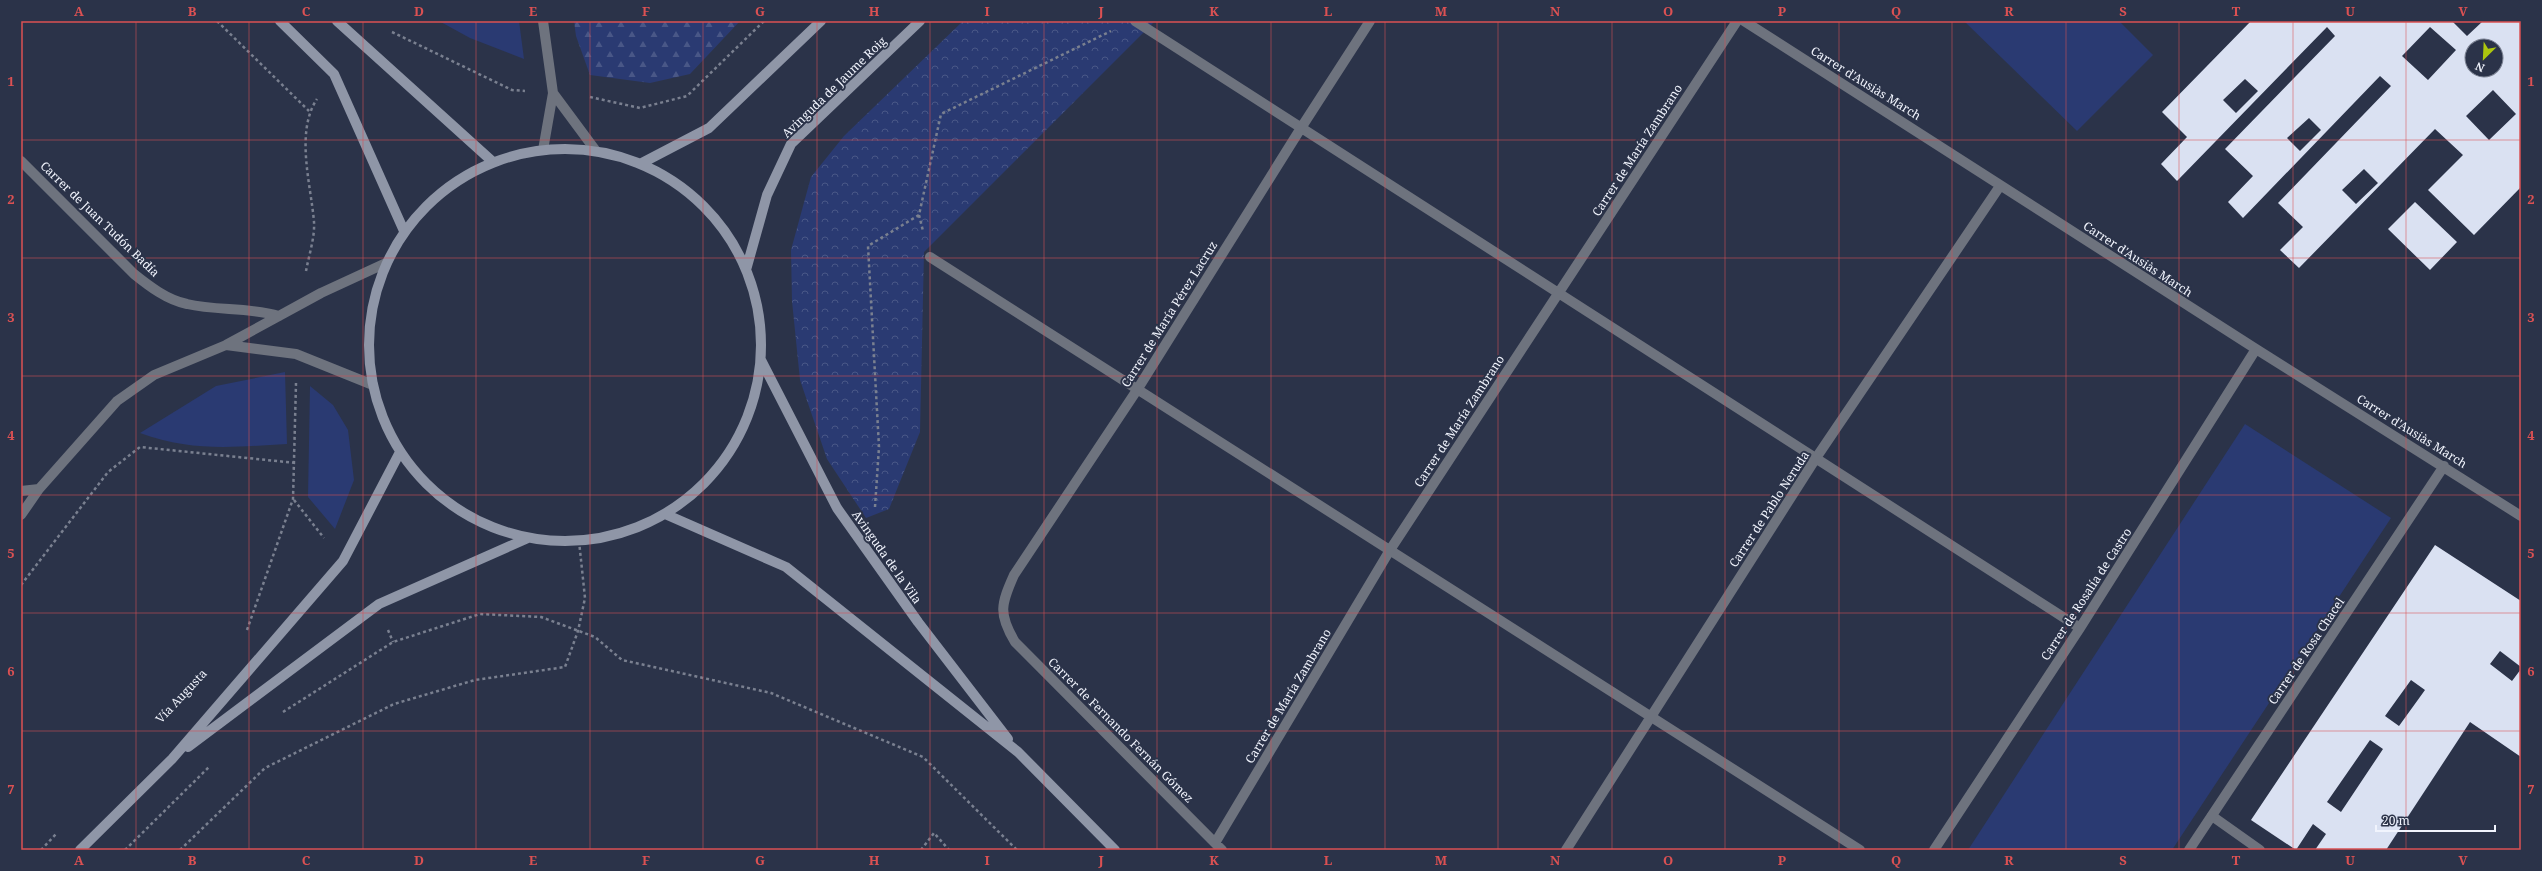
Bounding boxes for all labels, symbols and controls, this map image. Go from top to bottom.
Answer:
text: A [74,2,84,20]
text: B [188,2,197,20]
text: C [302,2,311,20]
text: D [414,2,424,20]
text: E [529,2,538,20]
text: F [642,2,650,20]
text: G [755,2,765,20]
text: H [869,2,880,20]
text: I [984,2,990,20]
text: J [1097,2,1104,20]
text: K [1209,2,1219,20]
text: L [1324,2,1333,20]
text: M [1435,2,1448,20]
text: N [1550,2,1561,20]
text: O [1663,2,1673,20]
text: P [1778,2,1787,20]
text: Q [1891,2,1901,20]
text: R [2004,2,2014,20]
text: S [2119,2,2127,20]
text: T [2232,2,2241,20]
text: U [2345,2,2355,20]
text: V [2458,2,2468,20]
street label: Avinguda de Jaume Roig [778,32,890,141]
north arrow [2464,38,2504,78]
street label: Carrer d'Ausiàs March [1808,42,1925,124]
text: N [2472,59,2487,76]
text: 1 [7,72,15,90]
text: 1 [2527,72,2535,90]
street label: Carrer de María Zambrano [1588,81,1686,219]
street label: Carrer de Juan Tudón Badía [37,157,164,281]
text: 2 [7,190,15,208]
text: 2 [2527,190,2535,208]
street label: Carrer d'Ausiàs March [2080,217,2196,301]
street label: Carrer de María Pérez Lacruz [1117,238,1221,390]
text: 3 [7,308,15,326]
text: 3 [2527,308,2535,326]
street label: Carrer de María Zambrano [1410,352,1508,490]
street label: Carrer d'Ausiàs March [2354,390,2471,472]
text: 4 [7,426,15,444]
text: 4 [2527,426,2535,444]
street label: Carrer de Pablo Neruda [1725,447,1813,571]
street label: Avinguda de la Vila [848,507,926,607]
street label: Carrer de Rosalía de Castro [2037,524,2135,664]
text: 5 [7,544,15,562]
text: 5 [2527,544,2535,562]
street label: Carrer de Rosa Chacel [2264,594,2348,708]
street label: Carrer de María Zambrano [1241,625,1335,767]
street label: Carrer de Fernando Fernán Gómez [1045,654,1197,806]
text: 6 [7,662,15,680]
text: 6 [2527,662,2535,680]
street label: Vía Augusta [152,665,211,727]
text: 7 [7,780,15,798]
text: 7 [2527,780,2535,798]
scale bar [2376,807,2495,833]
text: 20 m [2382,812,2410,829]
text: A [74,851,84,869]
text: B [188,851,197,869]
text: C [302,851,311,869]
text: D [414,851,424,869]
text: E [529,851,538,869]
text: F [642,851,650,869]
text: G [755,851,765,869]
text: H [869,851,880,869]
text: I [984,851,990,869]
text: J [1097,851,1104,869]
text: K [1209,851,1219,869]
text: L [1324,851,1333,869]
text: M [1435,851,1448,869]
text: N [1550,851,1561,869]
text: O [1663,851,1673,869]
text: P [1778,851,1787,869]
text: Q [1891,851,1901,869]
text: R [2004,851,2014,869]
text: S [2119,851,2127,869]
text: T [2232,851,2241,869]
text: U [2345,851,2355,869]
text: V [2458,851,2468,869]

